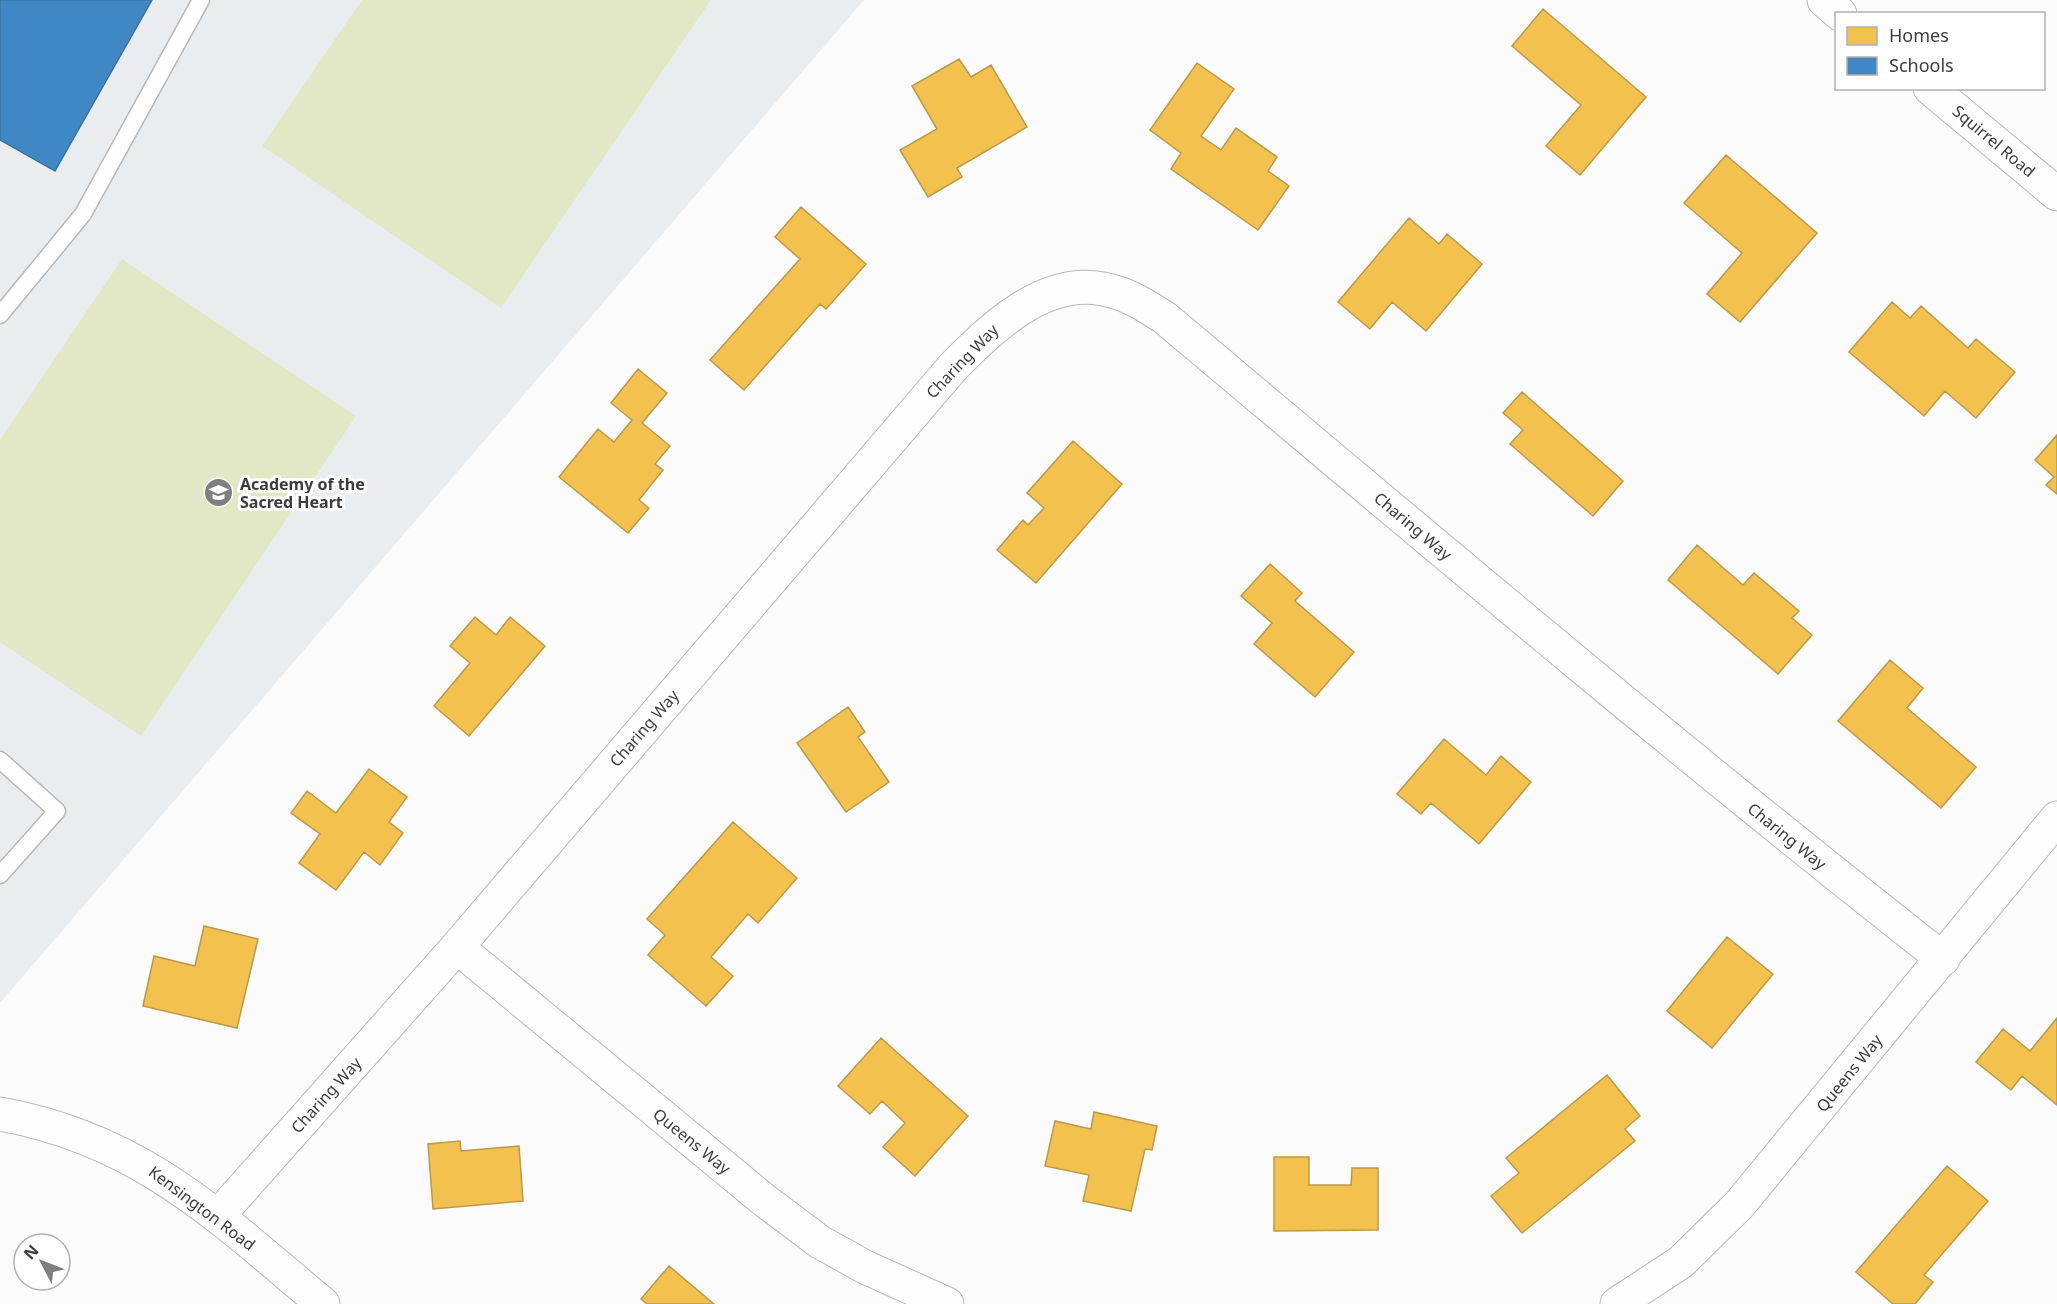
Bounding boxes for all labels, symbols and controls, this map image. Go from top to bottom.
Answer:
legend [1835,12,2045,90]
text: Homes [1889,23,1949,47]
text: Schools [1889,53,1954,77]
street label: Squirrel Road [1948,100,2040,182]
street label: Charing Way [921,318,1004,403]
place label: Academy of the Sacred Heart [240,473,365,513]
school or university icon: Academy of the Sacred Heart [203,477,235,509]
street label: Charing Way [1369,487,1457,566]
street label: Charing Way [604,684,684,771]
street label: Charing Way [1743,797,1832,875]
street label: Queens Way [1811,1029,1888,1116]
street label: Charing Way [286,1052,367,1138]
street label: Queens Way [649,1103,736,1180]
street label: Kensington Road [144,1161,260,1255]
north arrow [12,1232,72,1292]
text: N [18,1240,43,1264]

